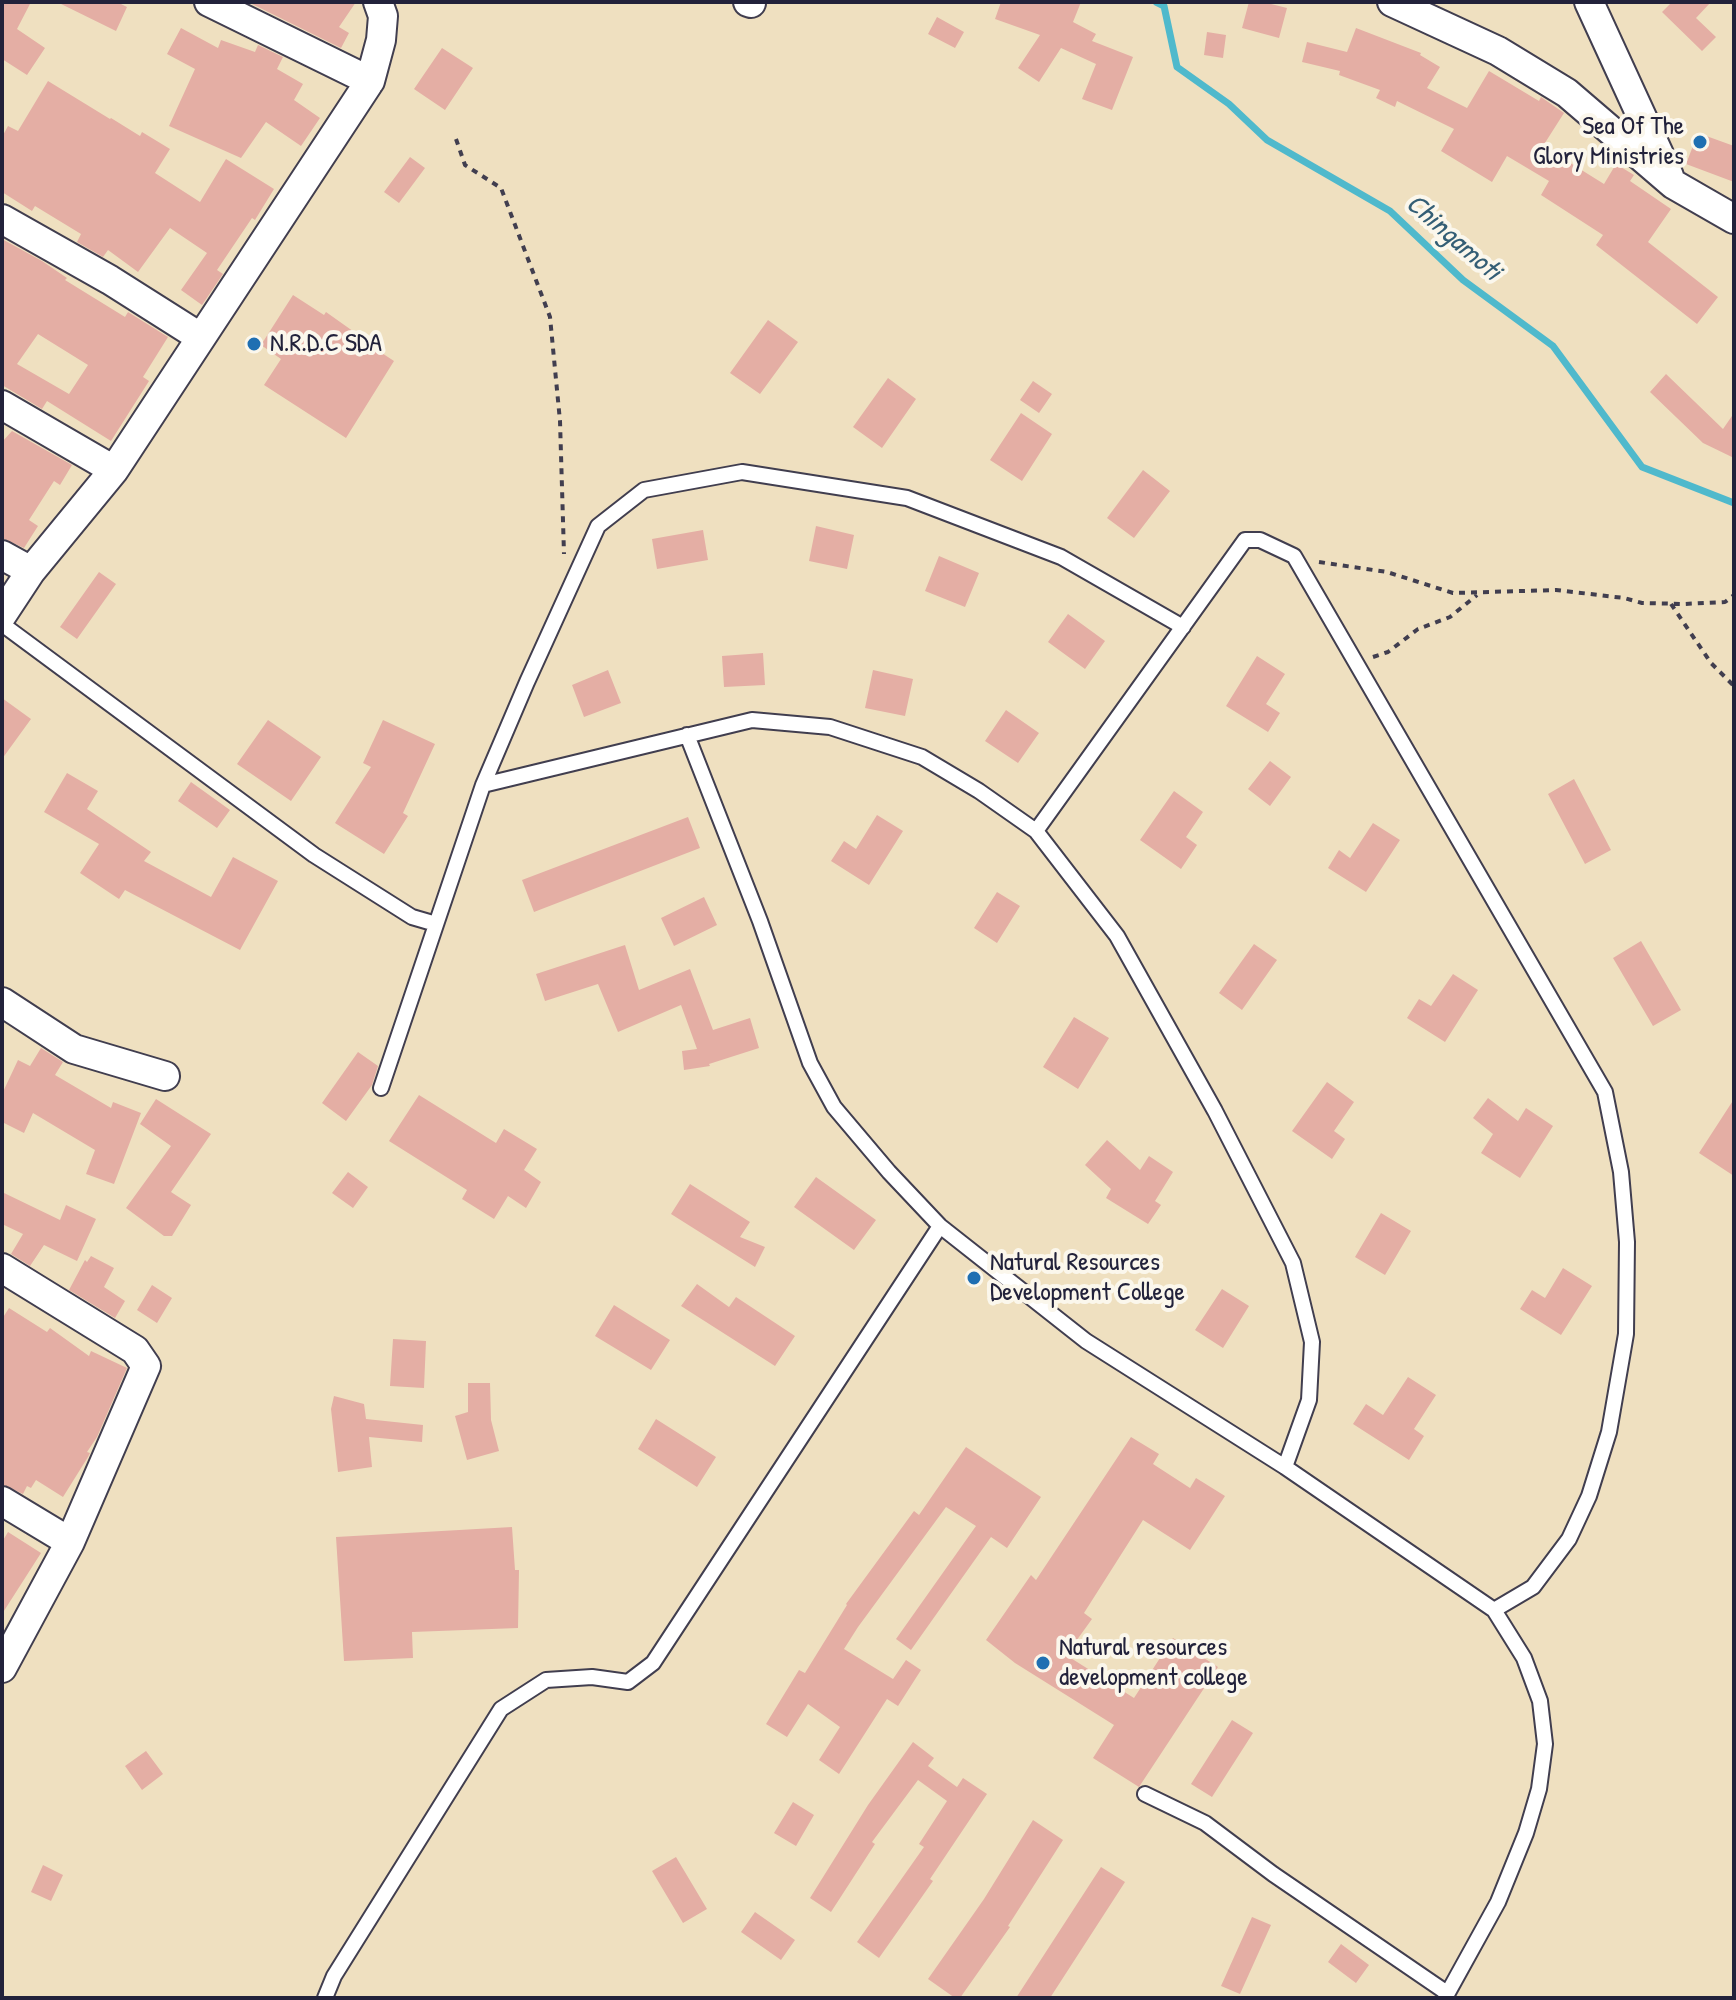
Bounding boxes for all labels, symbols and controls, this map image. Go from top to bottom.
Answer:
place label: Sea Of The Glory Ministries [1533,111,1684,172]
marker: Sea Of The Glory Ministries [1691,133,1709,151]
water label: Chingamoti [1398,187,1508,289]
place label: N.R.D.C SDA [270,328,382,360]
marker: N.R.D.C SDA [245,335,263,353]
place label: Natural Resources Development College [990,1247,1185,1308]
marker: Natural Resources Development College [965,1269,983,1287]
place label: Natural resources development college [1059,1632,1247,1694]
marker: Natural resources development college [1034,1654,1052,1672]

